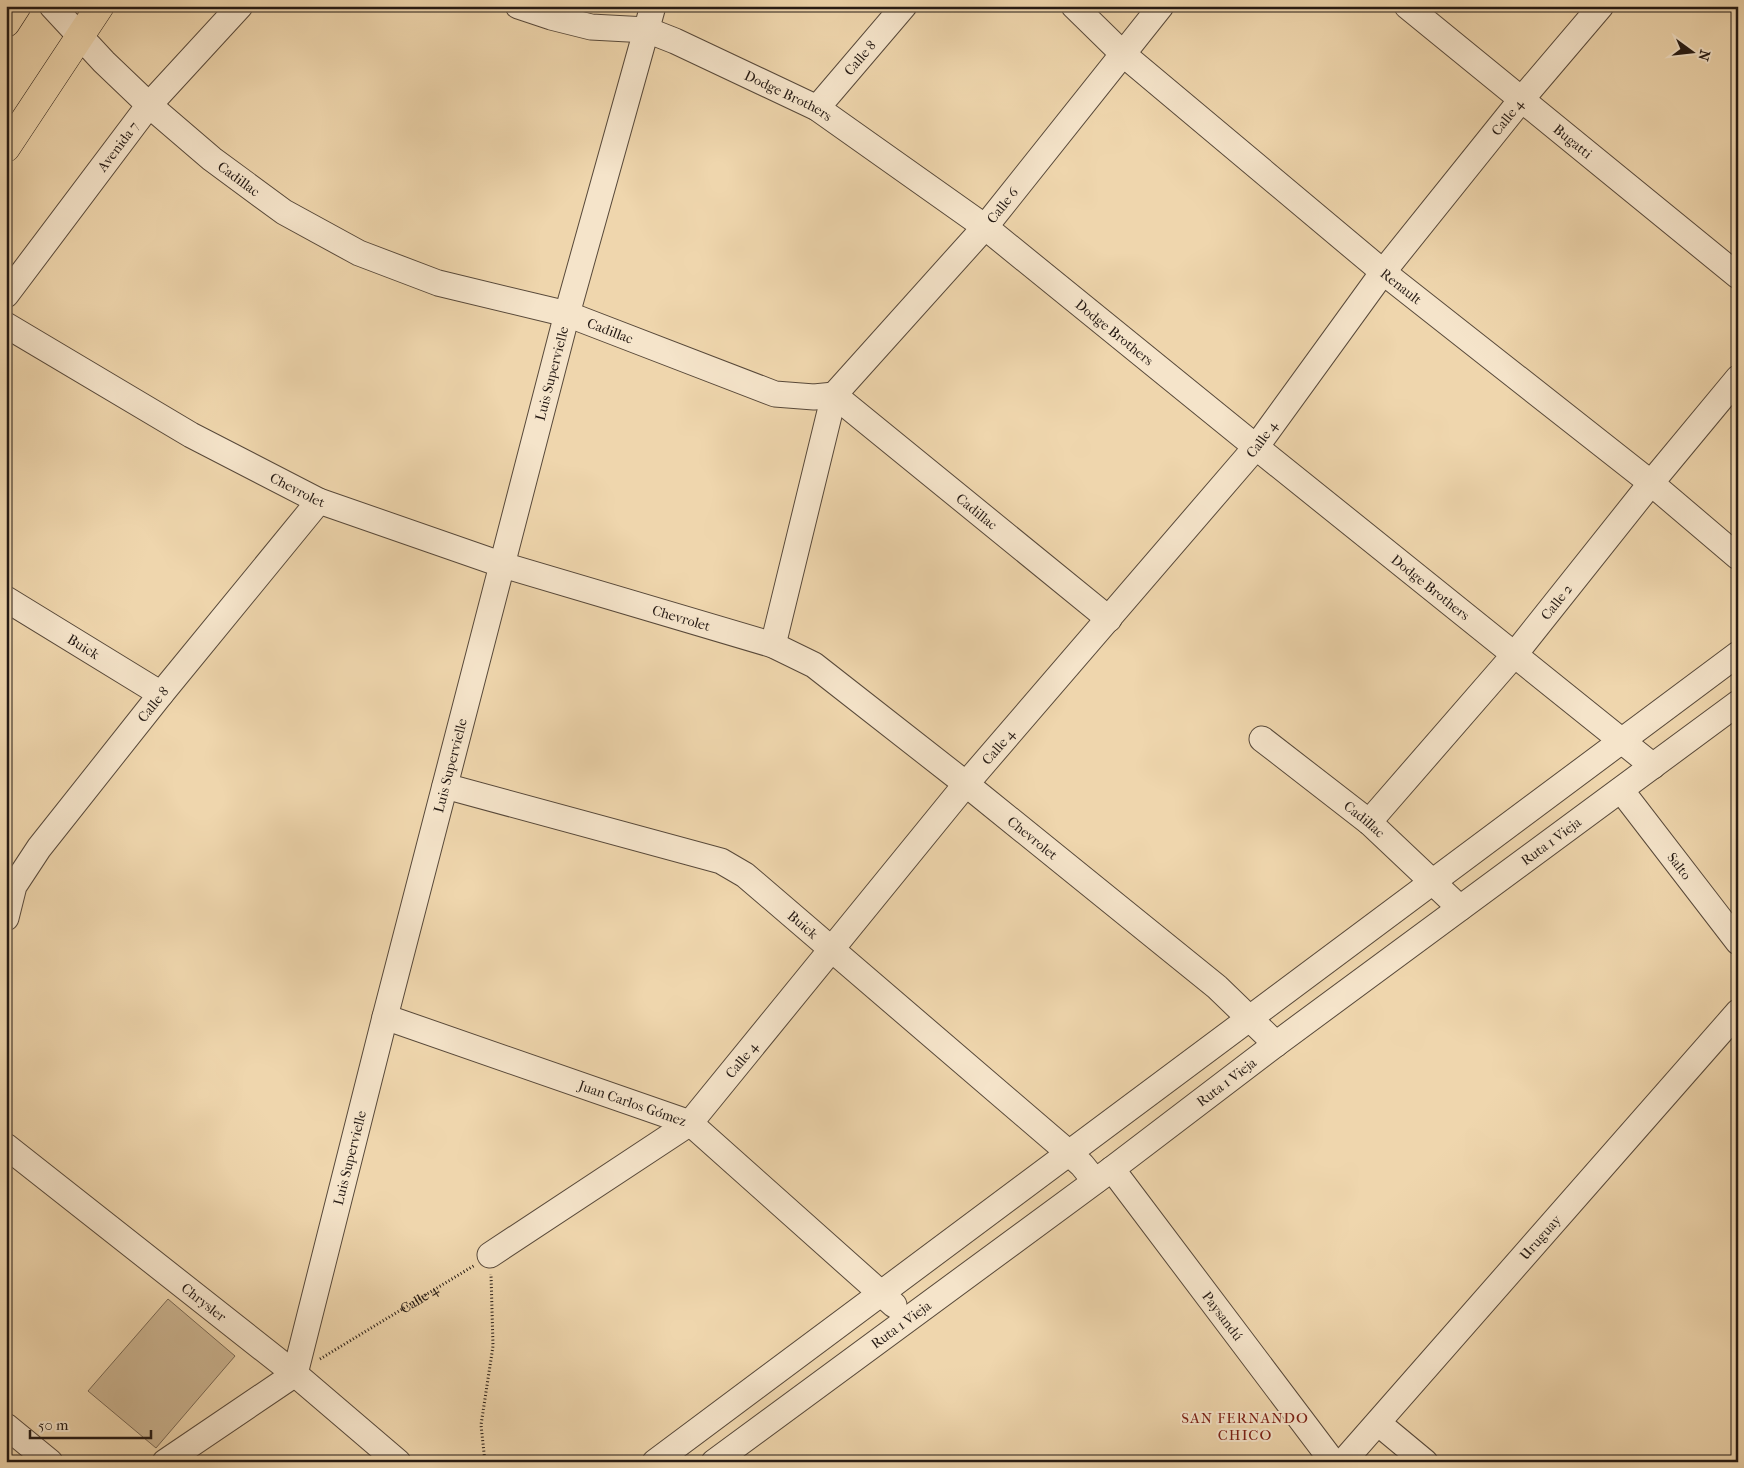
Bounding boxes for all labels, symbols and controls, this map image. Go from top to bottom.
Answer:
north arrow [1666,28,1716,78]
street label: Calle 8 [841,37,880,79]
text: N [1694,48,1714,63]
street label: Dodge Brothers [742,67,835,125]
street label: Calle 4 [1488,95,1528,139]
street label: Avenida 7 [93,118,143,176]
street label: Bugatti [1550,121,1595,163]
street label: Cadillac [214,158,263,200]
street label: Calle 6 [983,184,1022,227]
street label: Renault [1377,265,1425,308]
street label: Dodge Brothers [1072,296,1157,369]
street label: Cadillac [585,315,636,348]
street label: Luis Supervielle [532,324,572,423]
street label: Calle 4 [1243,417,1282,461]
street label: Chevrolet [267,469,327,511]
street label: Cadillac [952,490,1001,534]
street label: Dodge Brothers [1388,551,1473,624]
street label: Calle 2 [1537,581,1576,624]
street label: Chevrolet [650,602,712,635]
street label: Buick [64,631,103,664]
street label: Calle 8 [134,683,173,726]
street label: Luis Supervielle [430,716,471,815]
street label: Calle 4 [978,725,1019,768]
street label: Cadillac [1340,798,1388,841]
street label: Chevrolet [1004,813,1061,864]
street label: Ruta 1 Vieja [1518,813,1585,869]
street label: Salto [1663,849,1695,883]
street label: Buick [784,907,822,943]
street label: Calle 4 [722,1038,762,1082]
street label: Ruta 1 Vieja [1193,1054,1260,1110]
street label: Juan Carlos Gómez [575,1077,689,1130]
street label: Luis Supervielle [330,1109,370,1207]
street label: Uruguay [1516,1211,1565,1264]
street label: Chrysler [178,1280,229,1325]
street label: Calle 4 [397,1281,442,1317]
street label: Paysandú [1198,1288,1246,1344]
street label: Ruta 1 Vieja [868,1297,935,1353]
scale bar [30,1408,151,1440]
district label: SAN FERNANDO CHICO [1181,1409,1309,1444]
text: 50 m [38,1416,69,1434]

